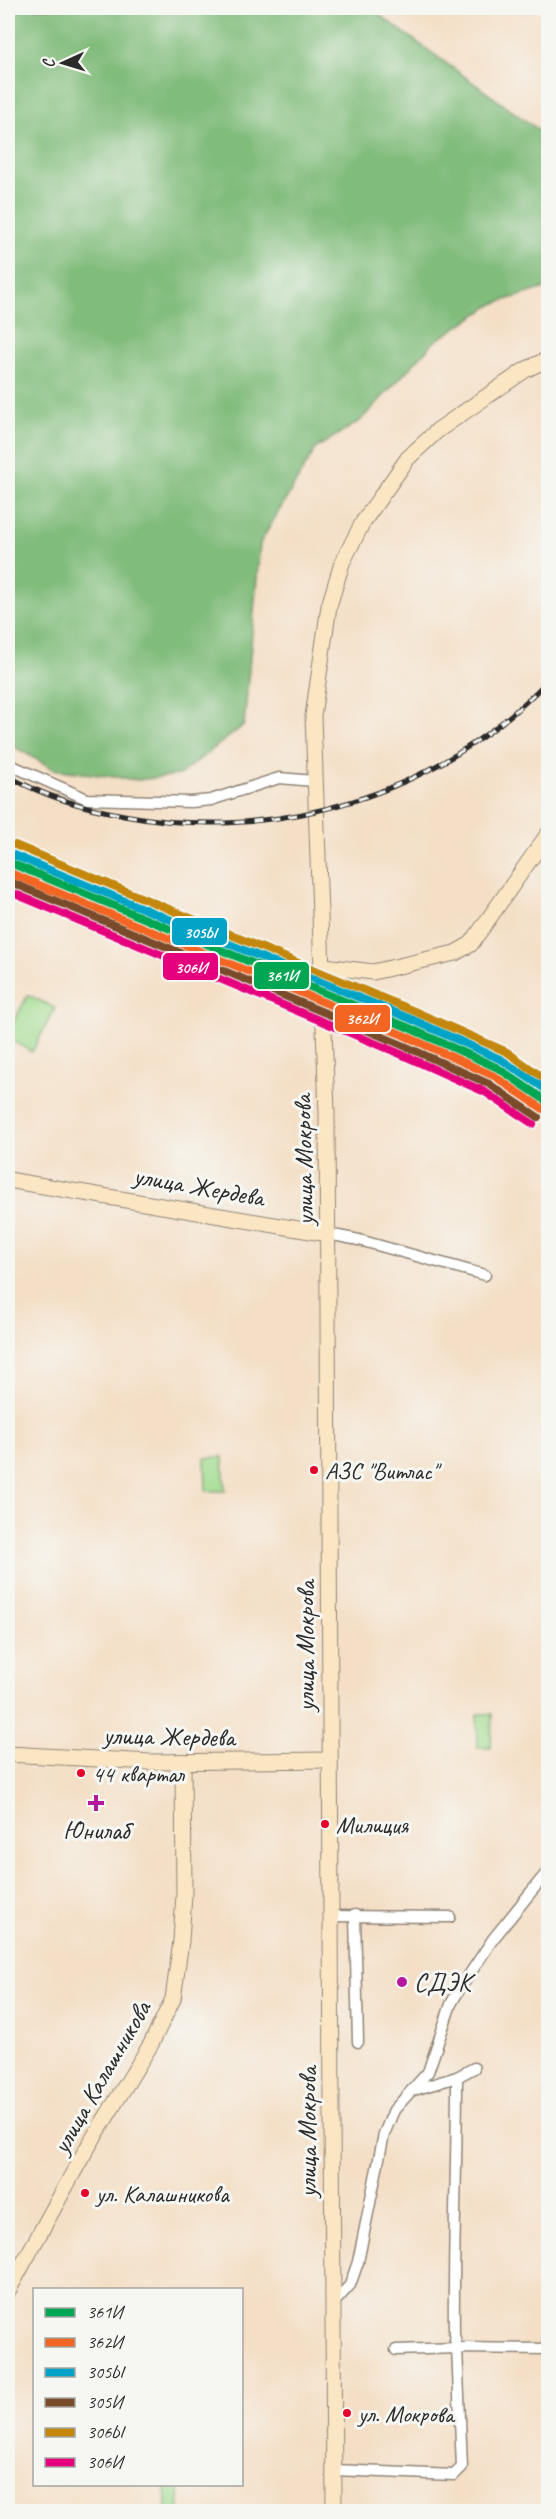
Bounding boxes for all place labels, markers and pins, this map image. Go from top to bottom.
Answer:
place label: АЗС "Витлас" [325,1456,443,1486]
marker: АЗС "Витлас" [308,1464,320,1476]
place label: 44 квартал [92,1759,186,1789]
marker: 44 квартал [75,1767,87,1779]
marker: Юнилаб [87,1794,105,1812]
place label: Милиция [336,1810,409,1840]
place label: Юнилаб [63,1814,134,1847]
marker: Милиция [319,1818,331,1830]
place label: СДЭК [414,1966,476,1999]
marker: СДЭК [395,1975,409,1989]
place label: ул. Калашникова [94,2179,230,2209]
marker: ул. Калашникова [79,2187,91,2199]
place label: ул. Мокрова [356,2399,456,2429]
marker: ул. Мокрова [341,2407,353,2419]

